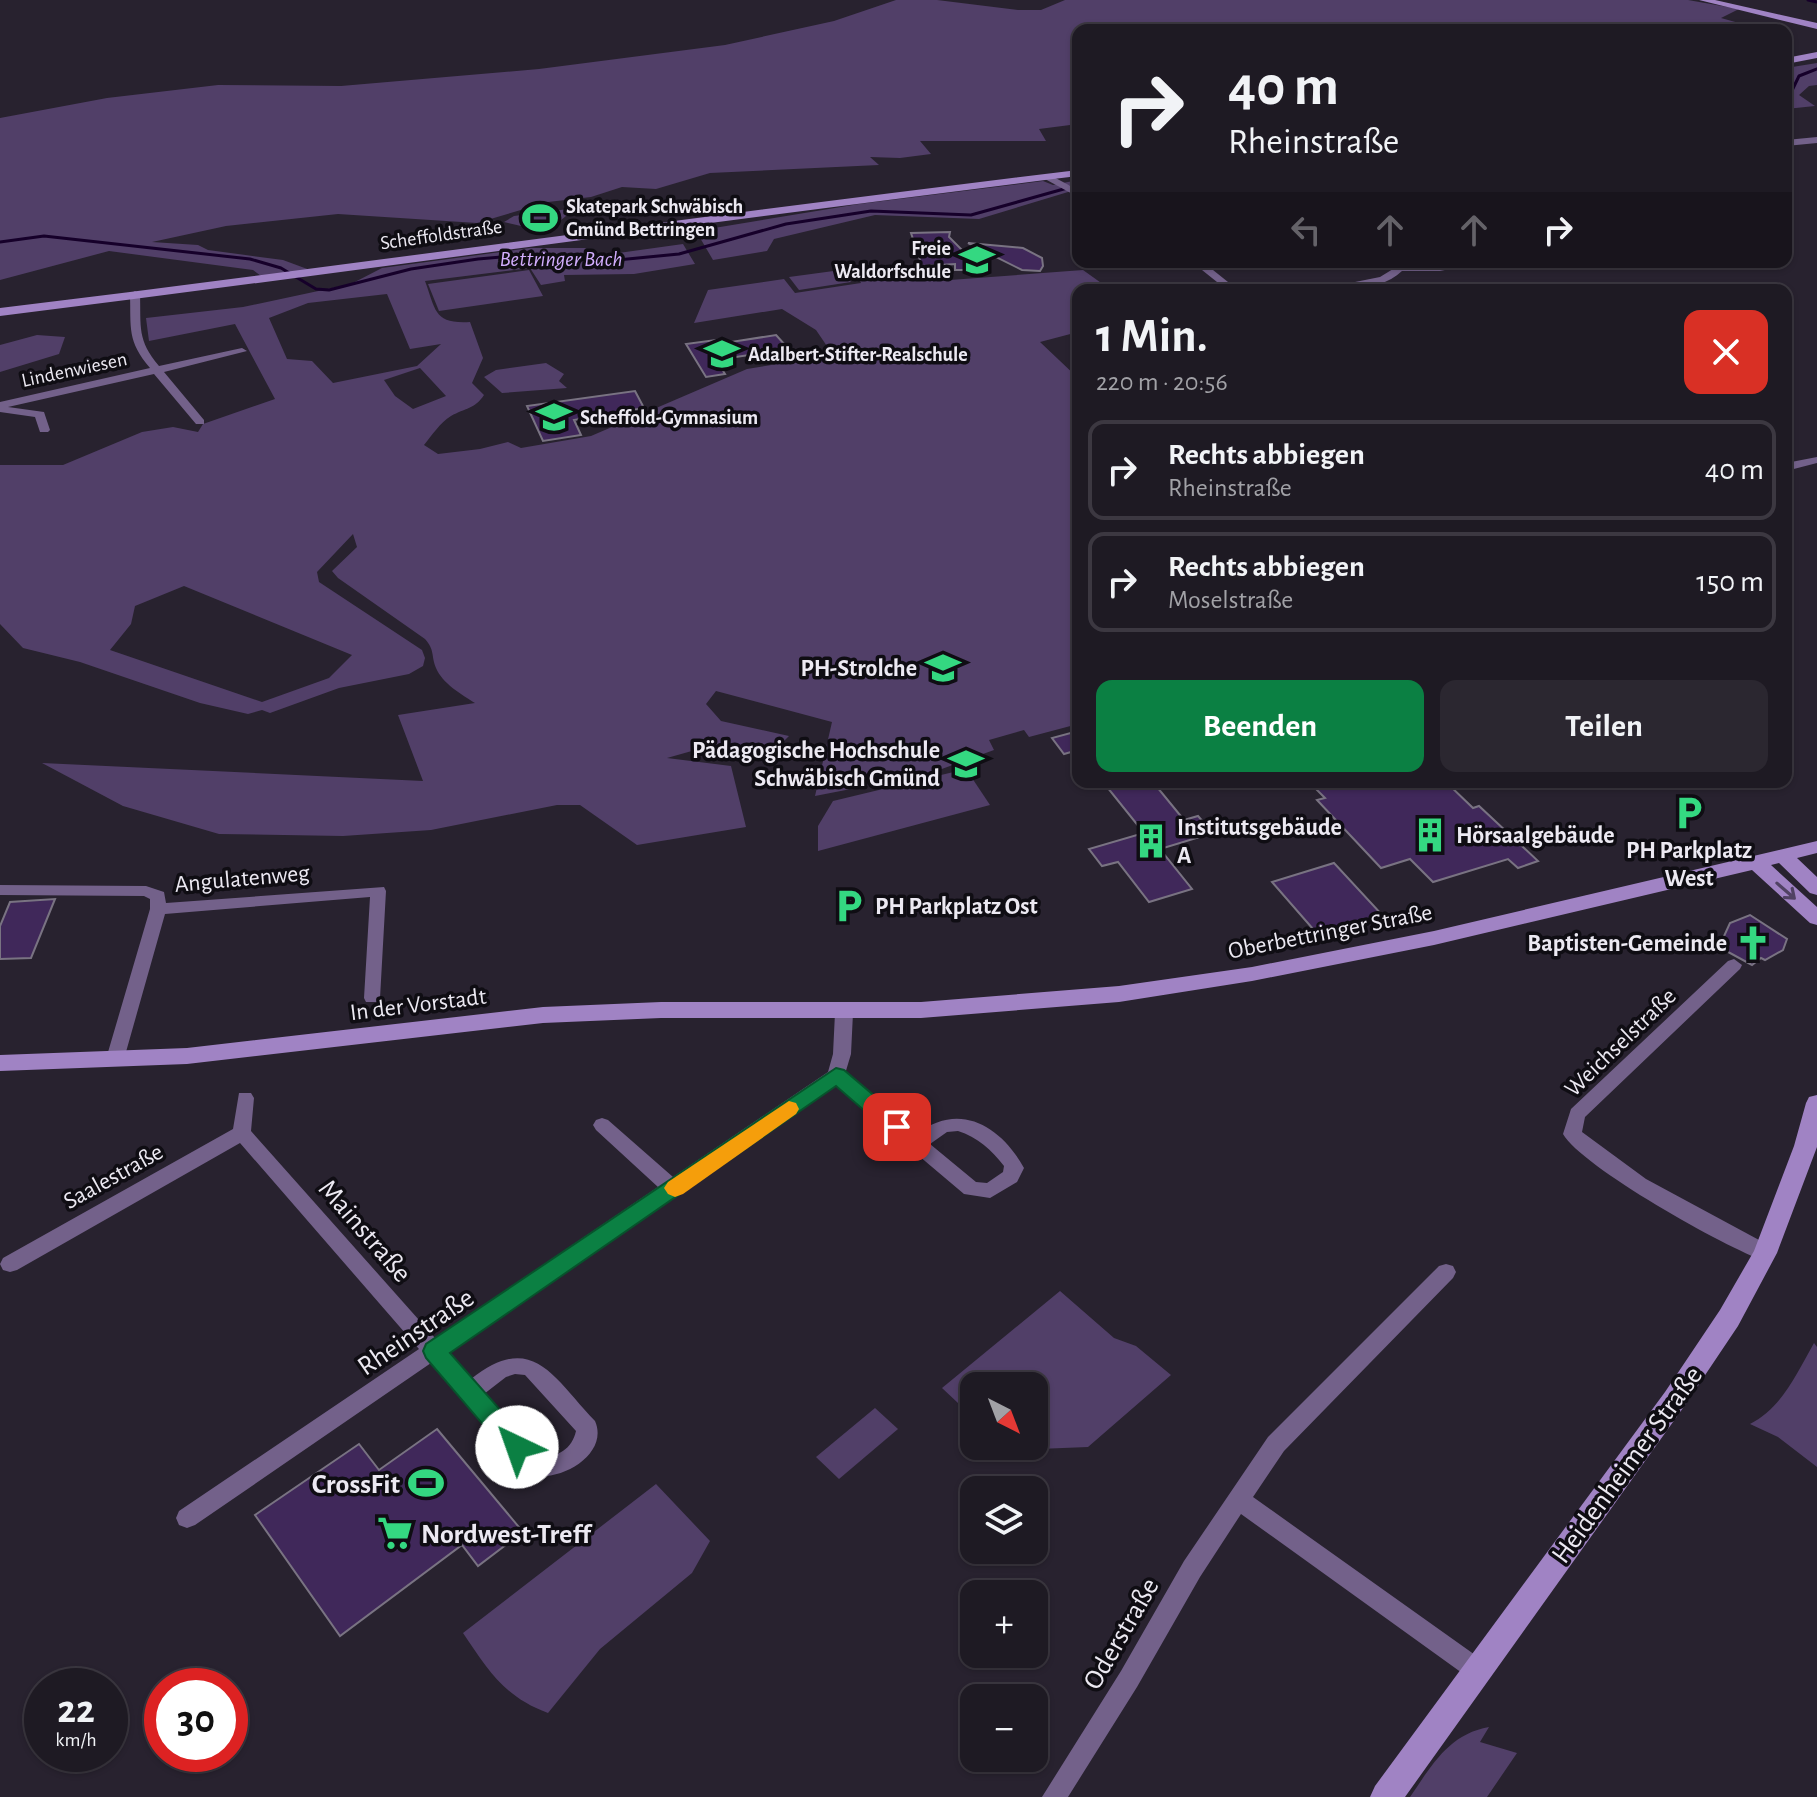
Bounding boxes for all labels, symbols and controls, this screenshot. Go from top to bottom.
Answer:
icon: right [1096,56,1200,160]
text: 40 m [1228,59,1339,115]
text: Rheinstraße [1228,124,1399,160]
place label: Skatepark Schwäbisch Gmünd Bettringen [566,197,743,240]
sports icon: Skatepark Schwäbisch Gmünd Bettringen [521,199,559,237]
icon: left [1284,208,1328,252]
icon: ahead [1368,208,1412,252]
icon: ahead [1452,208,1496,252]
icon: right [1536,208,1580,252]
street label: Scheffoldstraße [379,217,503,253]
place label: Freie Waldorfschule [834,239,951,282]
school or university icon: Freie Waldorfschule [958,241,996,279]
water label: Bettringer Bach [500,248,622,270]
button: close [1684,310,1768,394]
text: 1 Min. [1096,313,1208,361]
school or university icon: Adalbert-Stifter-Realschule [703,335,741,373]
place label: Adalbert-Stifter-Realschule [748,345,968,365]
street label: Lindenwiesen [20,349,129,391]
text: 220 m · 20:56 [1096,369,1228,395]
school or university icon: Scheffold-Gymnasium [535,398,573,436]
place label: Scheffold-Gymnasium [580,408,758,428]
text: Rechts abbiegen [1168,440,1365,470]
icon: right [1100,448,1144,492]
text: 40 m [1705,455,1764,485]
text: Rheinstraße [1168,475,1292,501]
text: Rechts abbiegen [1168,552,1365,582]
icon: right [1100,560,1144,604]
text: 150 m [1696,567,1764,597]
text: Moselstraße [1168,587,1293,613]
school or university icon: PH-Strolche [924,649,962,687]
place label: PH-Strolche [801,657,917,681]
button: Beenden [1096,680,1424,772]
button: Teilen [1440,680,1768,772]
place label: Pädagogische Hochschule Schwäbisch Gmünd [692,739,940,791]
school or university icon: Pädagogische Hochschule Schwäbisch Gmünd [947,745,985,783]
parking icon: PH Parkplatz West [1670,794,1708,832]
place label: Institutsgebäude A [1177,816,1342,868]
building icon: Hörsaalgebäude [1411,816,1449,854]
building icon: Institutsgebäude A [1132,822,1170,860]
place label: Hörsaalgebäude [1456,824,1615,848]
place label: PH Parkplatz West [1626,839,1752,891]
street label: Angulatenweg [173,861,311,897]
one-way arrow [1775,882,1795,900]
parking icon: PH Parkplatz Ost [830,887,868,925]
place label: PH Parkplatz Ost [875,895,1038,919]
street label: Oberbettringer Straße [1226,900,1434,964]
church icon: Baptisten-Gemeinde [1734,924,1772,962]
place label: Baptisten-Gemeinde [1527,932,1727,956]
street label: Weichselstraße [1560,984,1681,1101]
street label: In der Vorstadt [349,985,488,1025]
pin [863,1093,931,1161]
icon: arrive [875,1105,919,1149]
street label: Saalestraße [60,1140,167,1214]
street label: Mainstraße [313,1175,416,1288]
street label: Rheinstraße [353,1284,479,1382]
street label: Heidenheimer Straße [1547,1362,1708,1569]
north arrow [960,1372,1048,1460]
map controls [960,1372,1048,1772]
position arrow [475,1405,559,1489]
sports icon: CrossFit [407,1464,445,1502]
place label: CrossFit [312,1471,401,1499]
button: layers [960,1476,1048,1564]
supermarket icon: Nordwest-Treff [376,1514,414,1552]
place label: Nordwest-Treff [421,1521,593,1549]
street label: Oderstraße [1079,1573,1165,1695]
button: + [960,1580,1048,1668]
speed limit sign: 30 [144,1668,248,1772]
button: − [960,1684,1048,1772]
text: 22 [57,1690,95,1730]
text: km/h [55,1730,97,1750]

